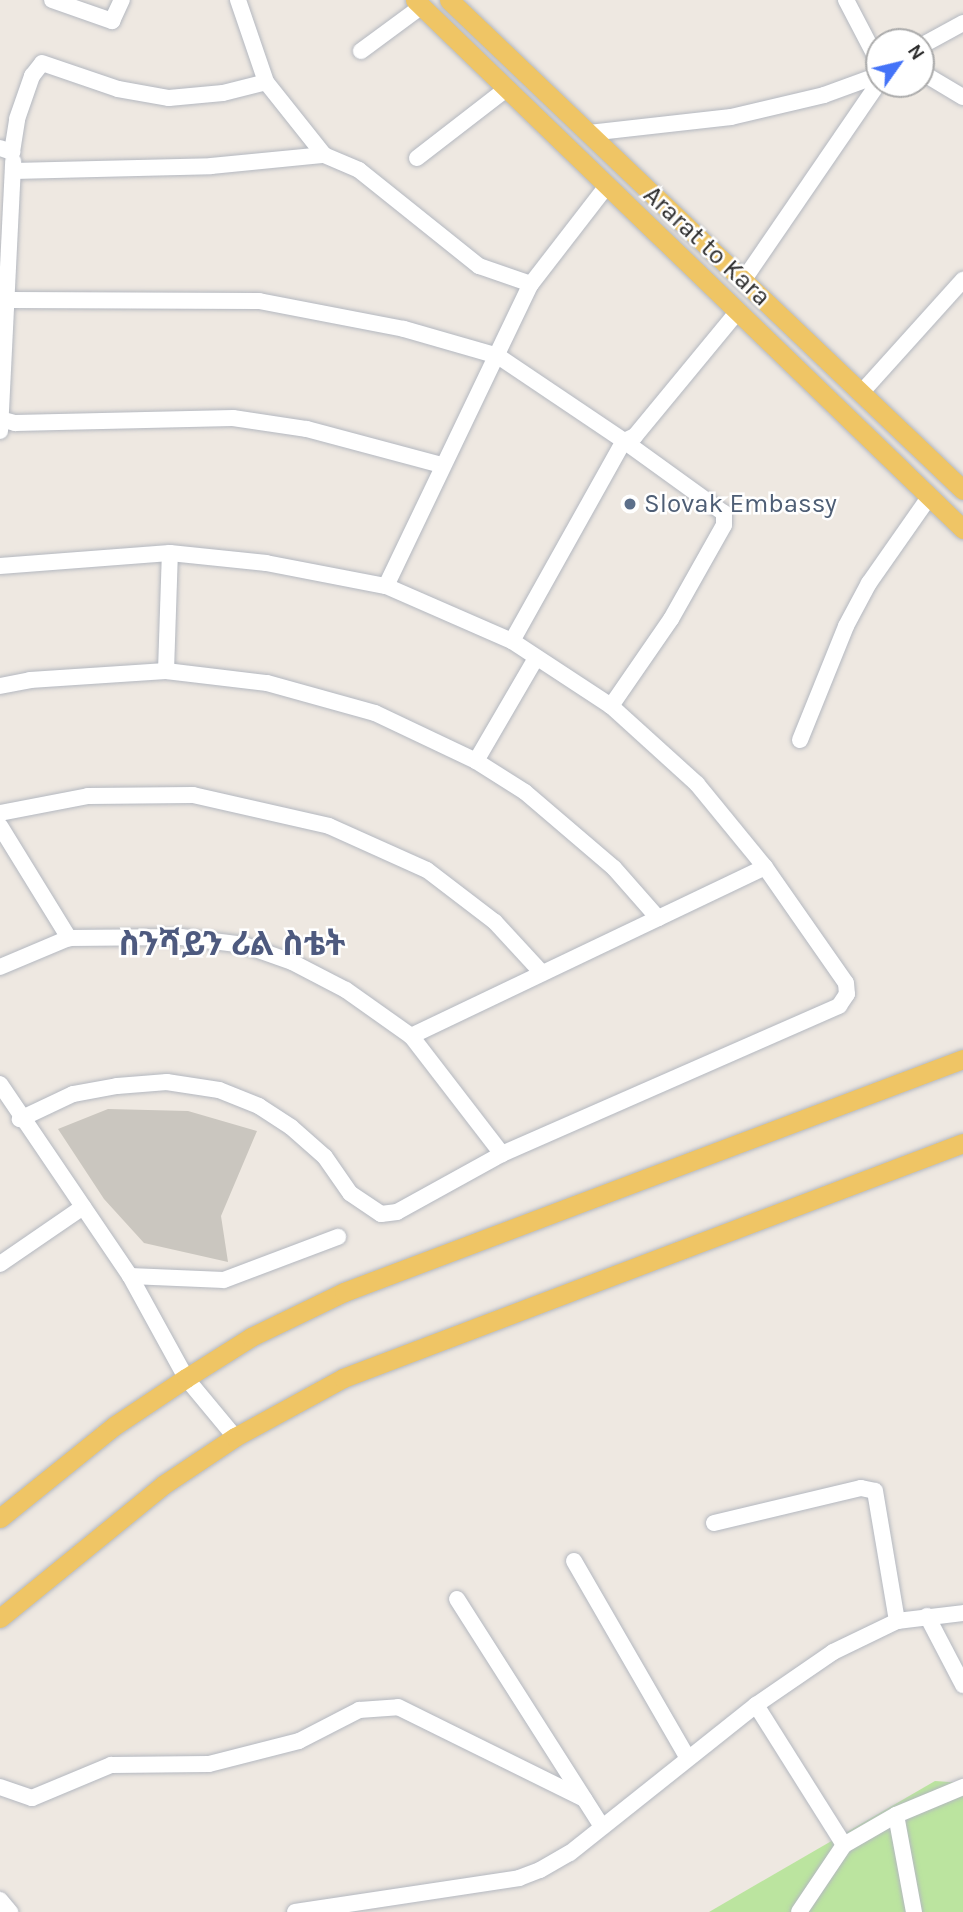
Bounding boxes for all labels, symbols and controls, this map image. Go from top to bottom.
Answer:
north arrow [865,28,935,98]
text: N [903,41,929,64]
street label: Ararat to Kara [637,179,777,313]
place label: Slovak Embassy [644,488,837,520]
marker: Slovak Embassy [622,496,638,512]
district label: ስንሻይን ሪል ስቴት [119,925,345,965]

